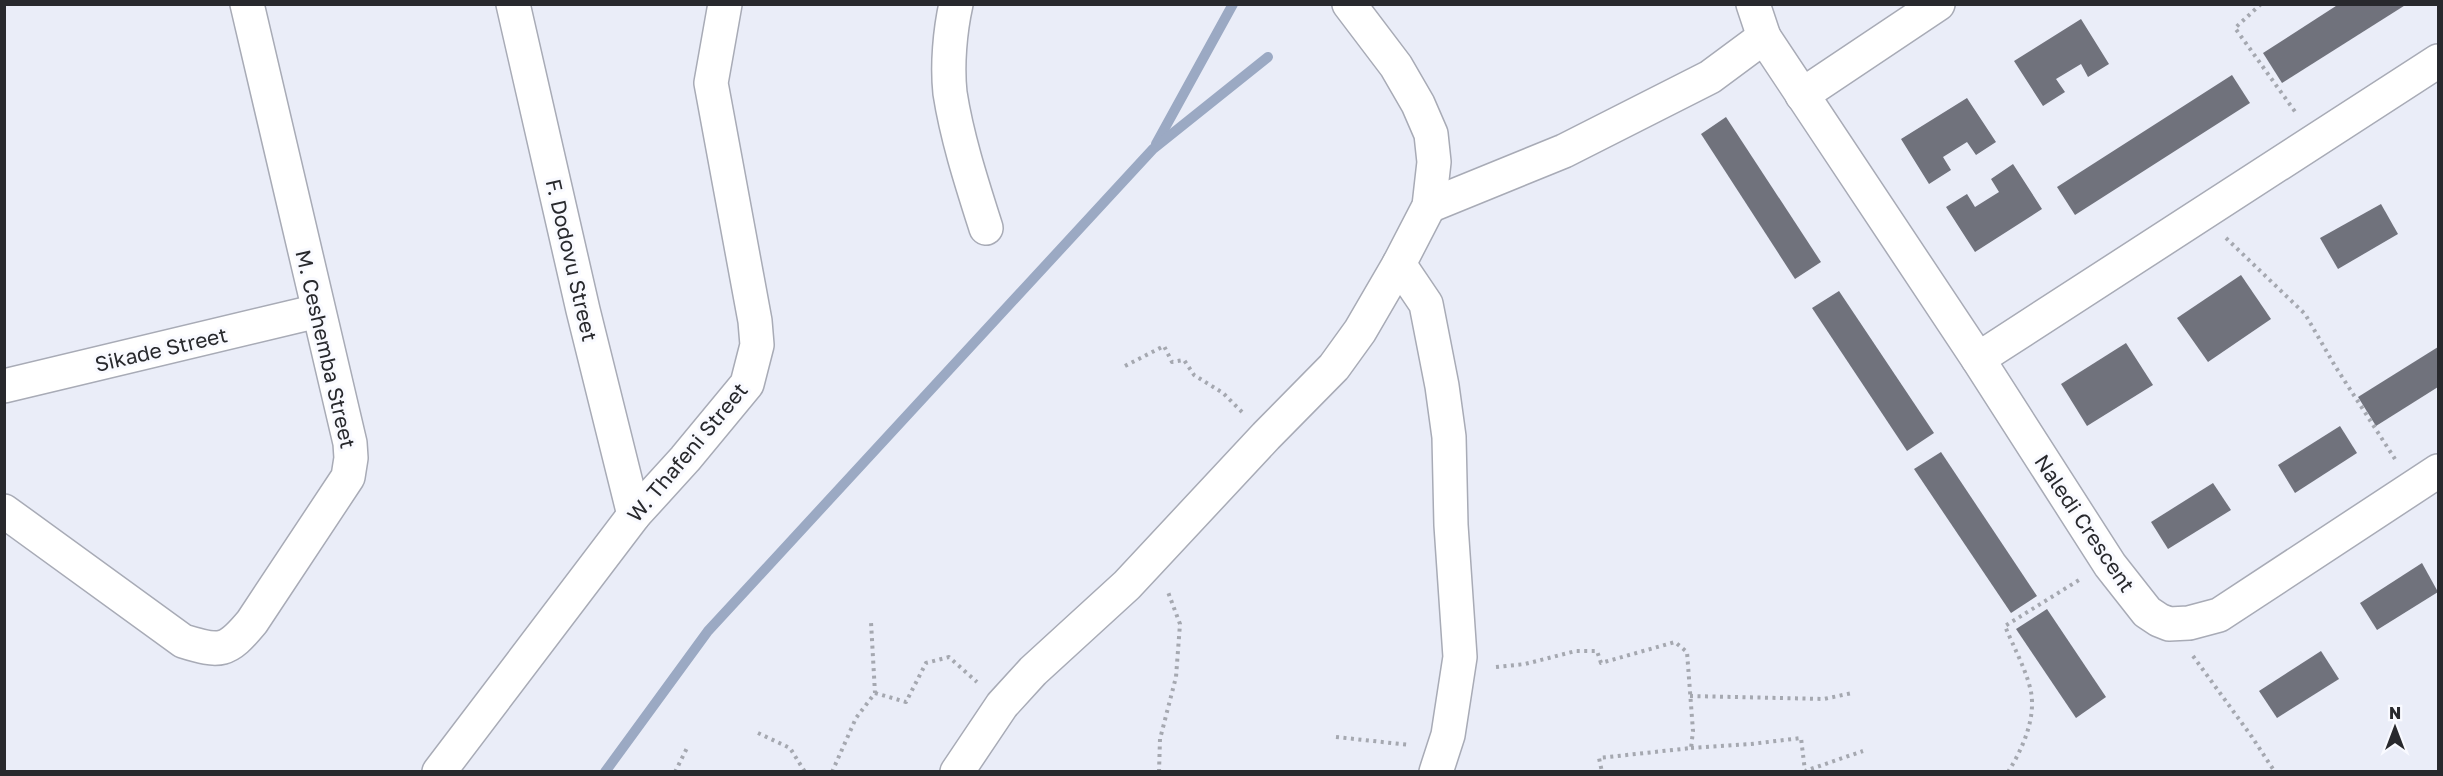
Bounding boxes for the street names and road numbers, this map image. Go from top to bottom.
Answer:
street label: F. Dodovu Street [541,176,603,344]
street label: M. Ceshemba Street [290,247,362,451]
street label: Sikade Street [92,321,230,377]
street label: W. Thafeni Street [621,377,753,527]
street label: Naledi Crescent [2029,449,2141,597]

